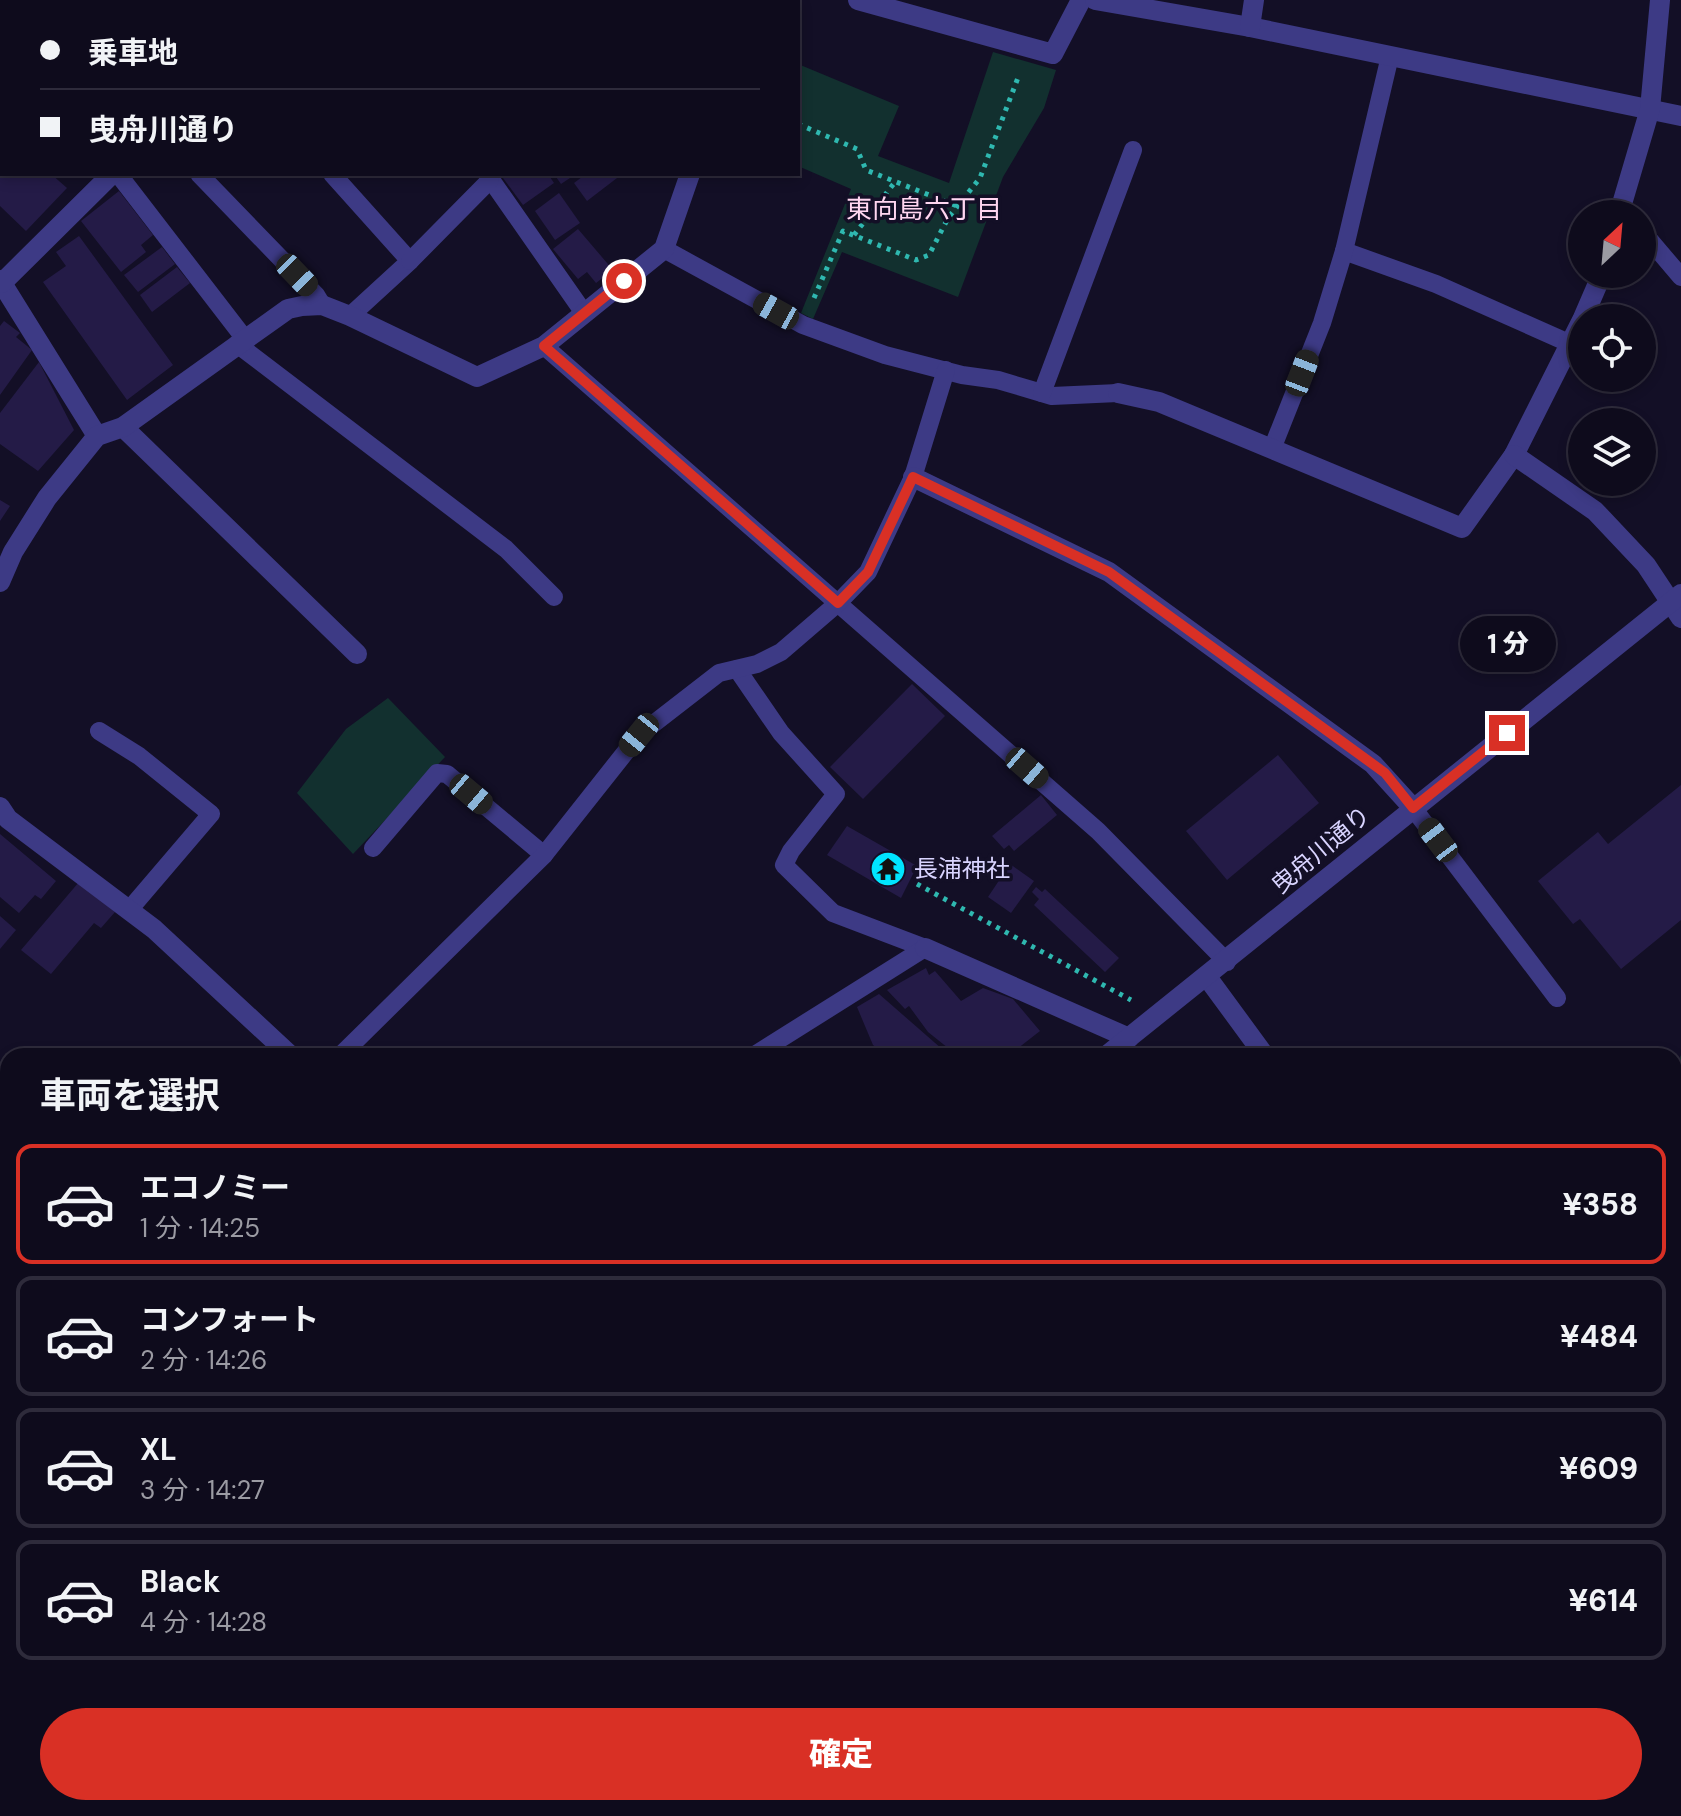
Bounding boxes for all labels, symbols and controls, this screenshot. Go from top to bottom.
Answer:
text: 乗車地 [88,33,178,72]
text: 曳舟川通り [88,110,238,149]
district label: 東向島六丁目 [846,192,1002,226]
north arrow [1568,200,1656,288]
map controls [1568,200,1656,496]
car [272,249,322,301]
route start [606,263,642,299]
car [749,289,803,333]
button: locate [1568,304,1656,392]
car [1282,346,1322,400]
button: layers [1568,408,1656,496]
callout: 1 分 [1459,617,1555,673]
text: 1 分 [1487,627,1529,661]
car [615,709,663,761]
route end [1489,715,1525,751]
car [1001,743,1053,793]
car [445,769,497,819]
street label: 曳舟川通り [1265,799,1377,900]
car [1414,814,1462,866]
temple icon: 長浦神社 [869,850,907,888]
place label: 長浦神社 [914,853,1010,884]
text: 車両を選択 [40,1072,220,1119]
icon: car [44,1168,116,1240]
text: エコノミー [140,1168,290,1207]
text: ¥358 [1563,1185,1638,1224]
text: 1 分 · 14:25 [140,1211,260,1245]
icon: car [44,1300,116,1372]
text: コンフォート [140,1300,319,1339]
text: ¥484 [1560,1317,1638,1356]
text: 2 分 · 14:26 [140,1343,267,1377]
text: XL [140,1430,177,1469]
icon: car [44,1432,116,1504]
text: ¥609 [1559,1449,1638,1488]
text: 3 分 · 14:27 [140,1473,265,1507]
text: Black [140,1562,220,1601]
icon: car [44,1564,116,1636]
text: ¥614 [1569,1581,1638,1620]
text: 4 分 · 14:28 [140,1605,267,1639]
button: 確定 [40,1708,1642,1800]

